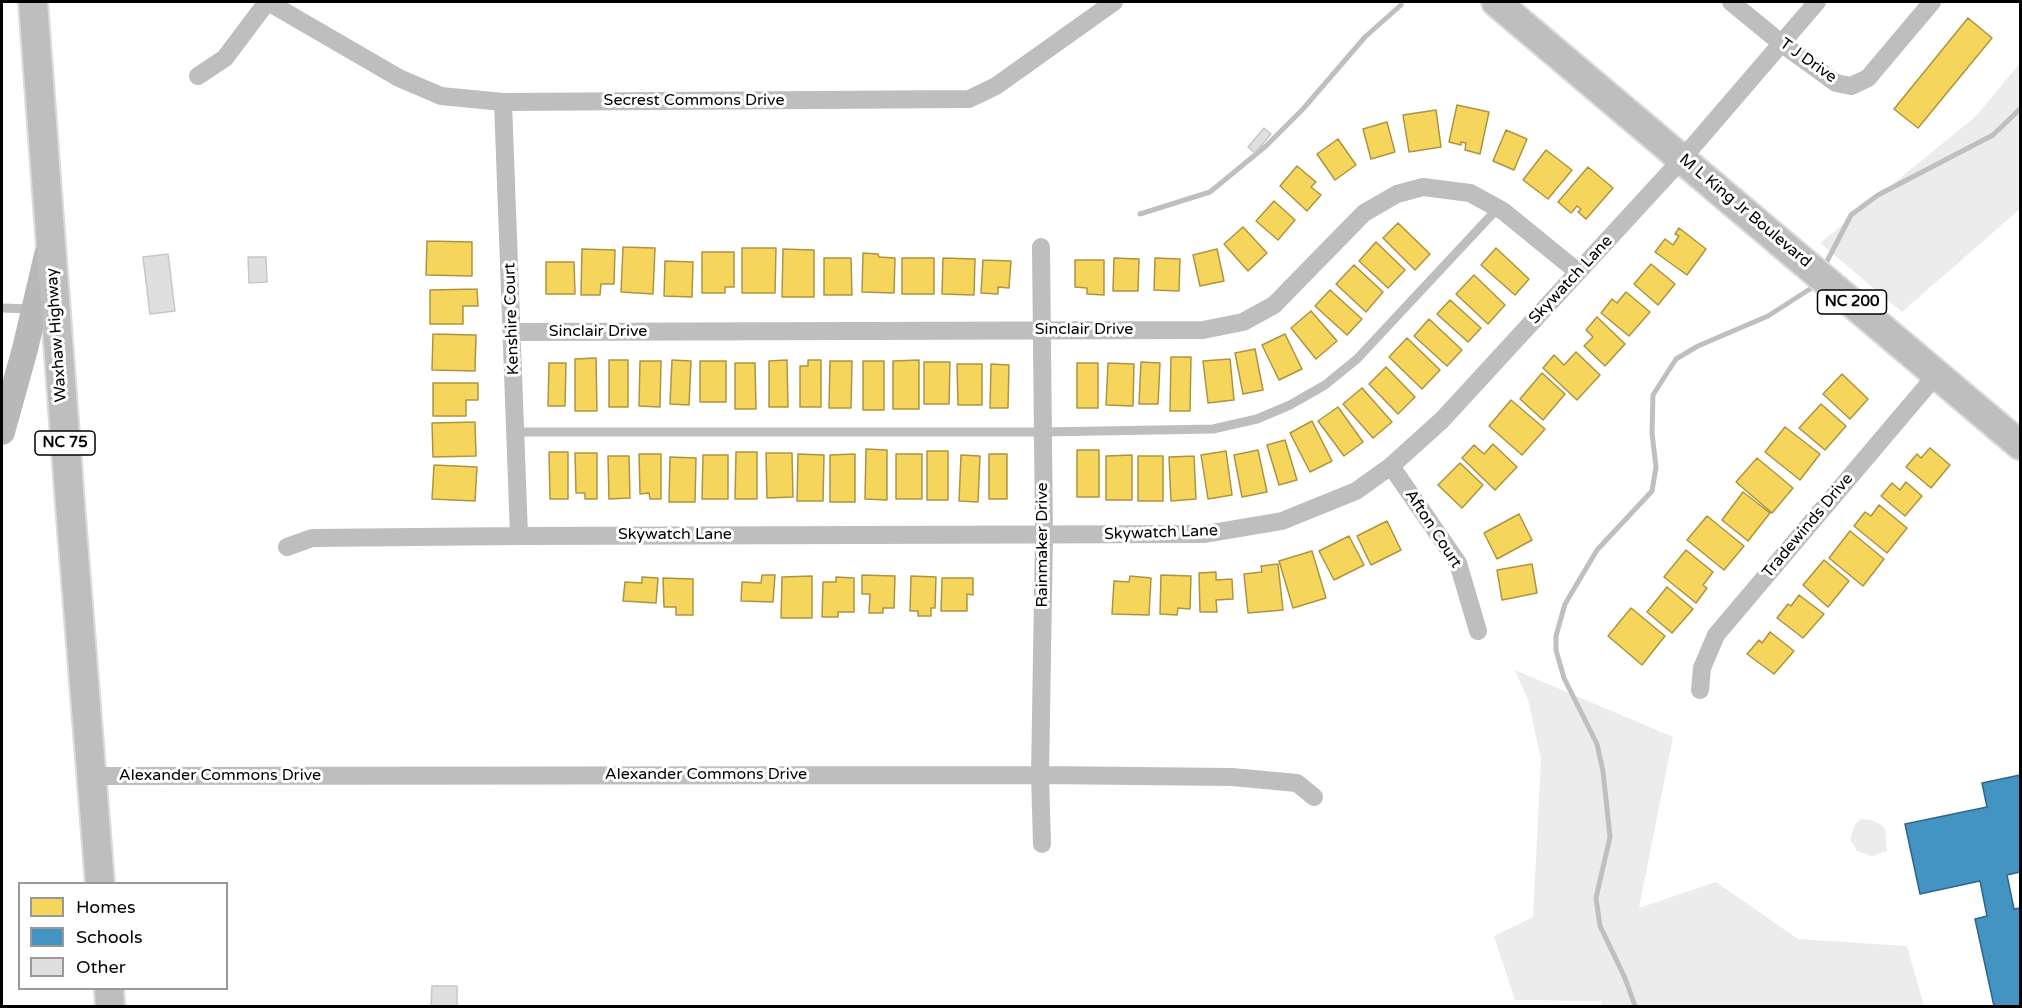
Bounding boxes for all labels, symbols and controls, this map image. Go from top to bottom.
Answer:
street label: T J Drive [1776,35,1840,87]
street label: Secrest Commons Drive [604,91,784,111]
street label: M L King Jr Boulevard [1675,150,1815,272]
street label: Skywatch Lane [1525,232,1617,328]
street label: Kenshire Court [500,262,524,376]
street label: Waxhaw Highway [43,267,71,403]
road number: NC 200 [1818,290,1886,314]
street label: Sinclair Drive [1035,320,1133,340]
street label: Sinclair Drive [549,322,647,342]
road number: NC 75 [35,431,95,455]
street label: Tradewinds Drive [1759,470,1857,582]
street label: Rainmaker Drive [1033,482,1053,608]
street label: Afton Court [1401,486,1465,572]
street label: Skywatch Lane [1104,521,1218,545]
street label: Skywatch Lane [618,525,732,545]
street label: Alexander Commons Drive [605,765,807,785]
street label: Alexander Commons Drive [119,766,321,786]
legend [18,882,228,990]
text: Homes [76,896,136,918]
text: Schools [76,926,143,948]
text: Other [76,956,126,978]

